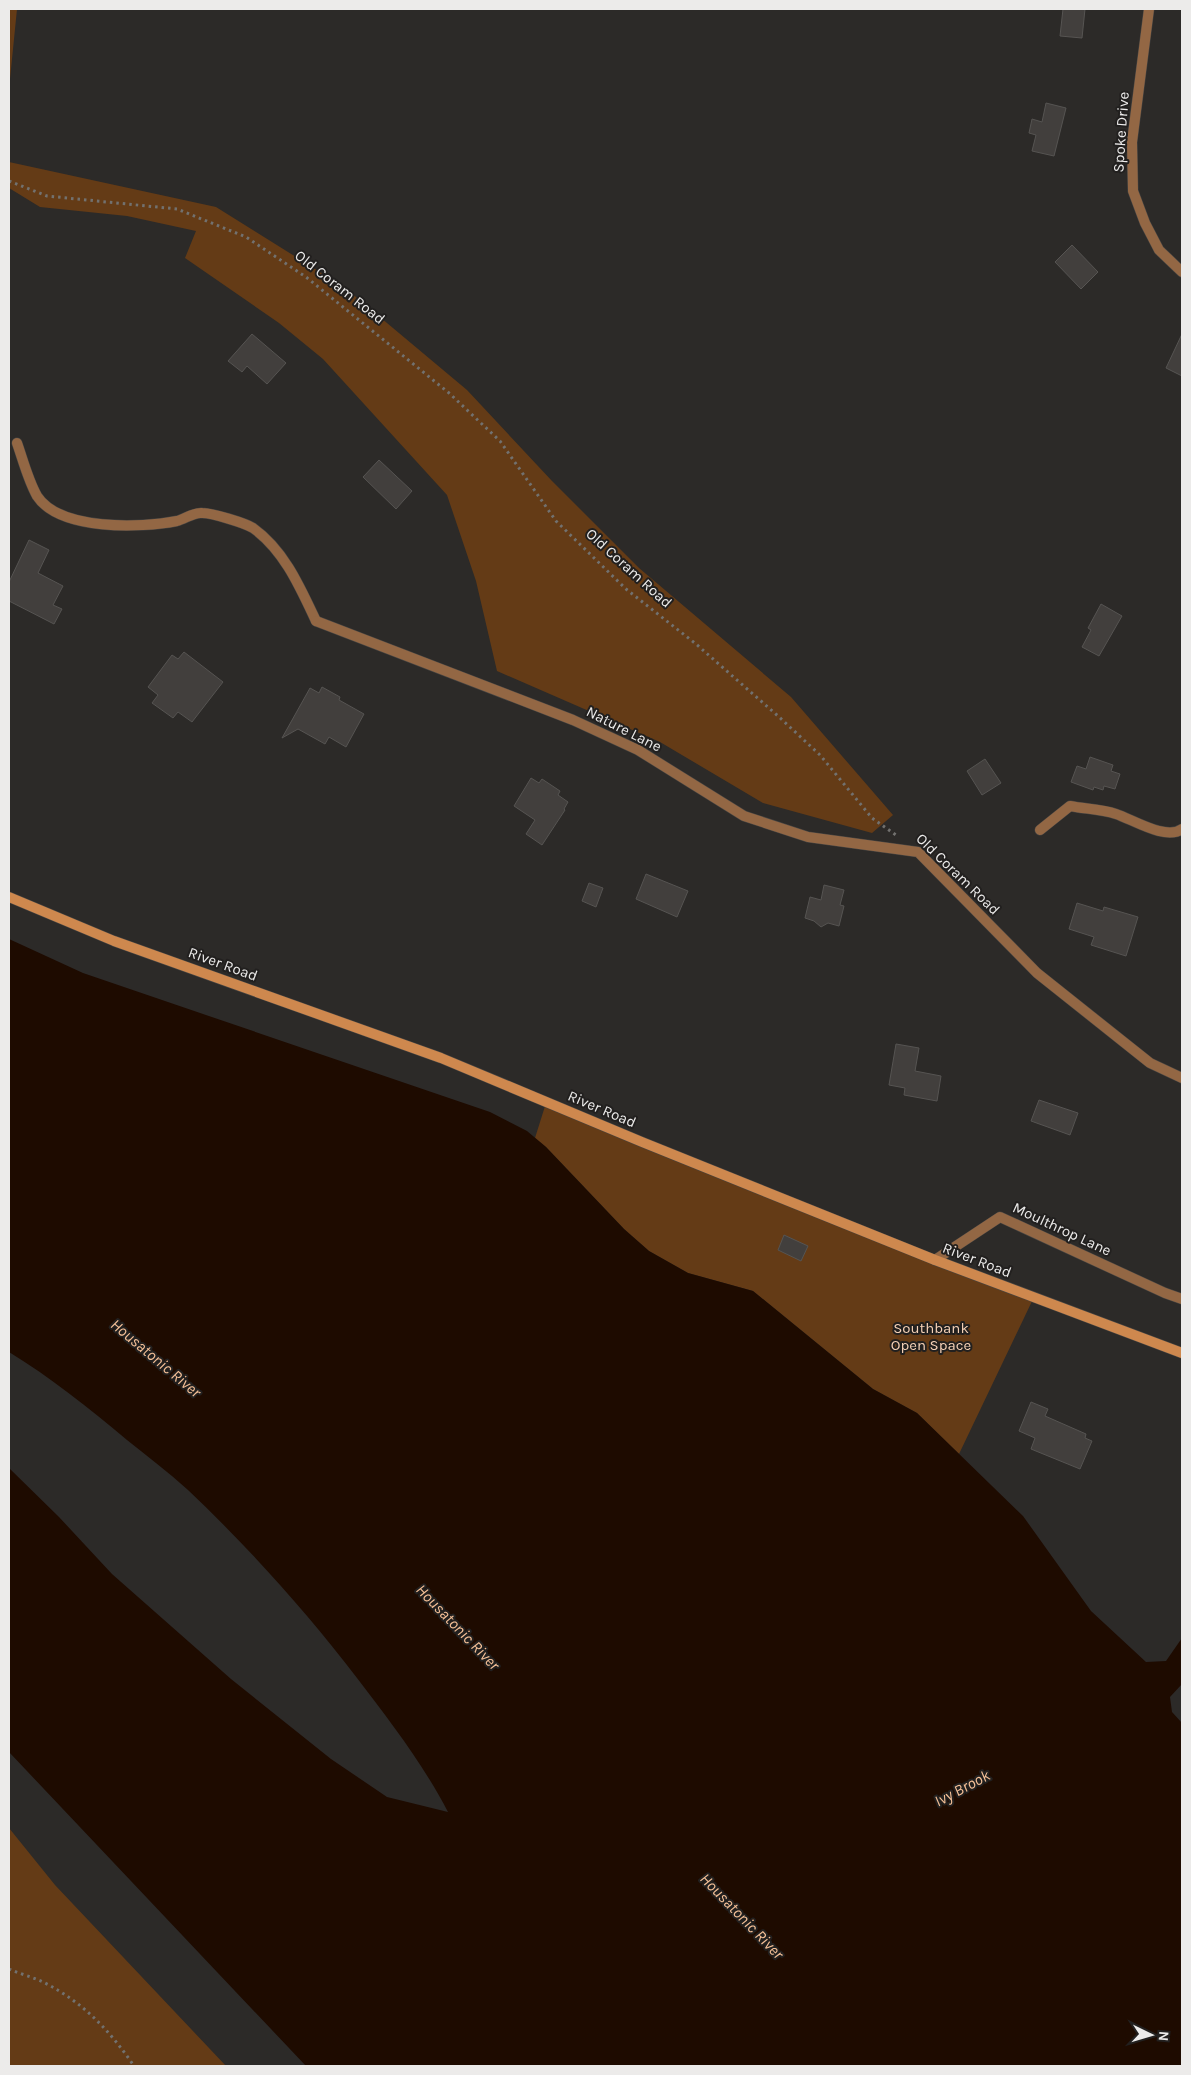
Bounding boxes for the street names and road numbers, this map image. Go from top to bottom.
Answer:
street label: Spoke Drive [1109,91,1133,173]
street label: Old Coram Road [291,246,389,328]
street label: Old Coram Road [582,525,676,611]
street label: Nature Lane [583,702,665,756]
street label: Old Coram Road [912,829,1004,919]
street label: River Road [186,943,260,985]
street label: River Road [565,1087,639,1131]
street label: Moulthrop Lane [1010,1198,1114,1260]
street label: River Road [940,1239,1014,1281]

